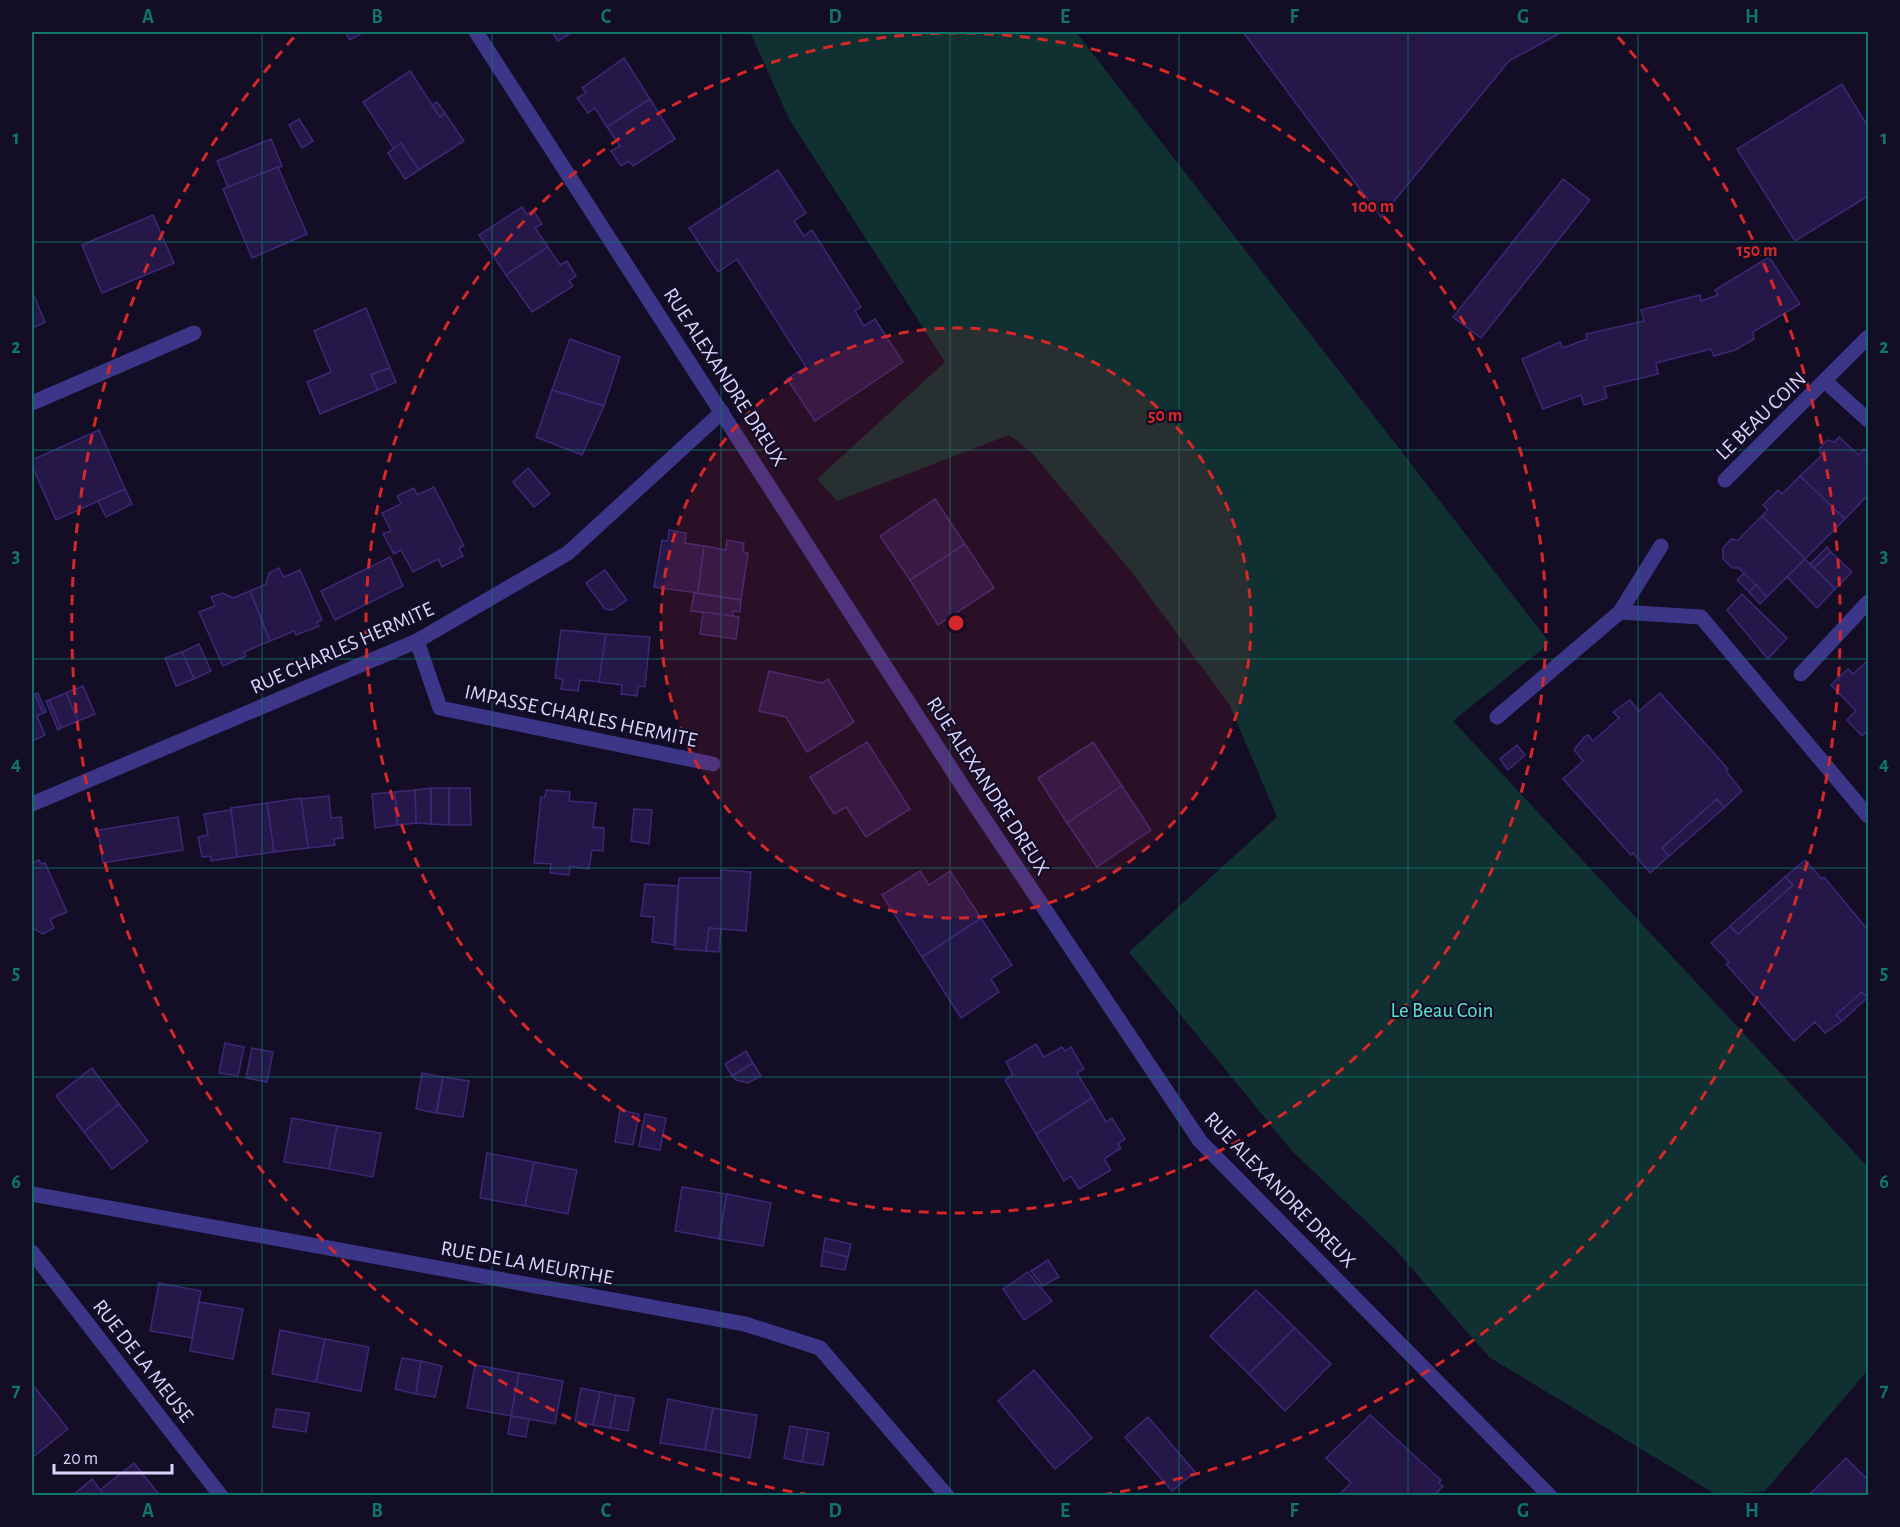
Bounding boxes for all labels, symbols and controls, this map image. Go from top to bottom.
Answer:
text: A [142,7,154,27]
text: B [371,7,383,27]
text: C [601,7,612,27]
text: D [828,7,842,27]
text: E [1060,7,1070,27]
text: F [1289,7,1299,27]
text: G [1517,7,1529,27]
text: H [1745,7,1759,27]
text: 1 [12,128,20,148]
text: 1 [1880,128,1888,148]
text: 100 m [1352,198,1394,216]
text: 150 m [1737,242,1777,260]
street label: RUE ALEXANDRE DREUX [660,284,790,470]
text: 2 [11,337,21,357]
text: 2 [1879,337,1889,357]
street label: LE BEAU COIN [1712,368,1810,464]
text: 50 m [1148,407,1182,425]
text: 3 [12,546,20,566]
text: 3 [1880,546,1888,566]
street label: RUE CHARLES HERMITE [247,598,437,698]
centre of rings [946,613,966,633]
street label: IMPASSE CHARLES HERMITE [463,681,699,751]
street label: RUE ALEXANDRE DREUX [923,693,1053,879]
text: 4 [11,754,21,774]
text: 4 [1879,754,1889,774]
text: 5 [12,963,20,983]
text: 5 [1880,963,1888,983]
park label: Le Beau Coin [1391,1000,1493,1021]
street label: RUE ALEXANDRE DREUX [1200,1108,1360,1272]
text: 6 [11,1172,21,1192]
text: 6 [1879,1172,1889,1192]
street label: RUE DE LA MEURTHE [439,1237,615,1289]
street label: RUE DE LA MEUSE [89,1296,197,1426]
text: 7 [12,1380,21,1400]
text: 7 [1880,1380,1889,1400]
scale bar [54,1437,172,1475]
text: 20 m [63,1450,98,1468]
text: A [142,1501,154,1521]
text: B [371,1501,383,1521]
text: C [601,1501,612,1521]
text: D [828,1501,842,1521]
text: E [1060,1501,1070,1521]
text: F [1289,1501,1299,1521]
text: G [1517,1501,1529,1521]
text: H [1745,1501,1759,1521]

